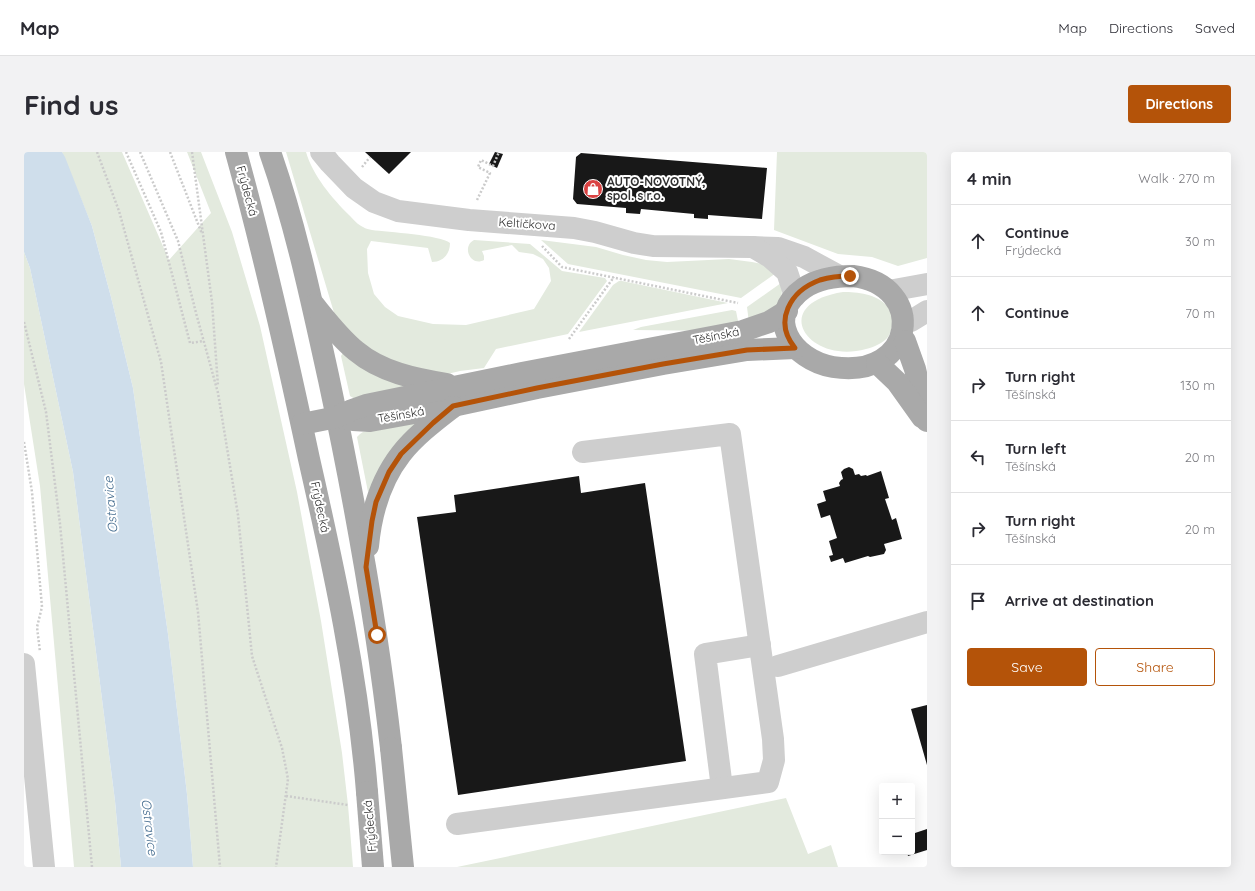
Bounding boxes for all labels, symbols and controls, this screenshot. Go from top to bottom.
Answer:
text: Map [20,16,59,40]
text: Map [1058,19,1087,37]
text: Directions [1109,19,1173,37]
text: Saved [1195,19,1235,37]
button: Directions [1128,85,1231,123]
text: Find us [24,87,118,122]
street label: Frýdecká [234,164,261,218]
text: 4 min [967,168,1012,189]
text: Walk · 270 m [1138,170,1215,186]
place label: AUTO-NOVOTNÝ, spol. s r.o. [607,174,706,203]
shop icon: AUTO-NOVOTNÝ, spol. s r.o. [582,178,604,200]
street label: Keltičkova [498,214,556,233]
text: Continue [1005,223,1069,242]
icon: ahead [967,230,989,252]
text: 30 m [1185,233,1215,249]
text: Frýdecká [1005,242,1061,258]
route end [841,267,859,285]
icon: ahead [967,302,989,324]
text: Continue [1005,303,1069,322]
text: 70 m [1185,305,1215,321]
street label: Těšínská [691,324,740,347]
text: Turn right [1005,367,1076,386]
icon: right [967,374,989,396]
text: 130 m [1180,377,1215,393]
text: Těšínská [1005,386,1056,402]
street label: Těšínská [376,403,425,426]
text: Turn left [1005,439,1067,458]
icon: left [967,446,989,468]
text: 20 m [1185,449,1215,465]
text: Těšínská [1005,458,1056,474]
water label: Ostravice [99,475,120,534]
street label: Frýdecká [308,480,333,534]
text: Turn right [1005,511,1076,530]
icon: right [967,518,989,540]
text: 20 m [1185,521,1215,537]
text: Těšínská [1005,530,1056,546]
icon: arrive [967,590,989,612]
text: Arrive at destination [1005,591,1154,610]
route start [368,626,386,644]
button: Save [967,648,1087,686]
button: Share [1095,648,1215,686]
map controls [879,783,915,855]
button: + [879,783,915,819]
water label: Ostravice [139,798,161,857]
street label: Frýdecká [360,799,379,853]
button: − [879,819,915,855]

